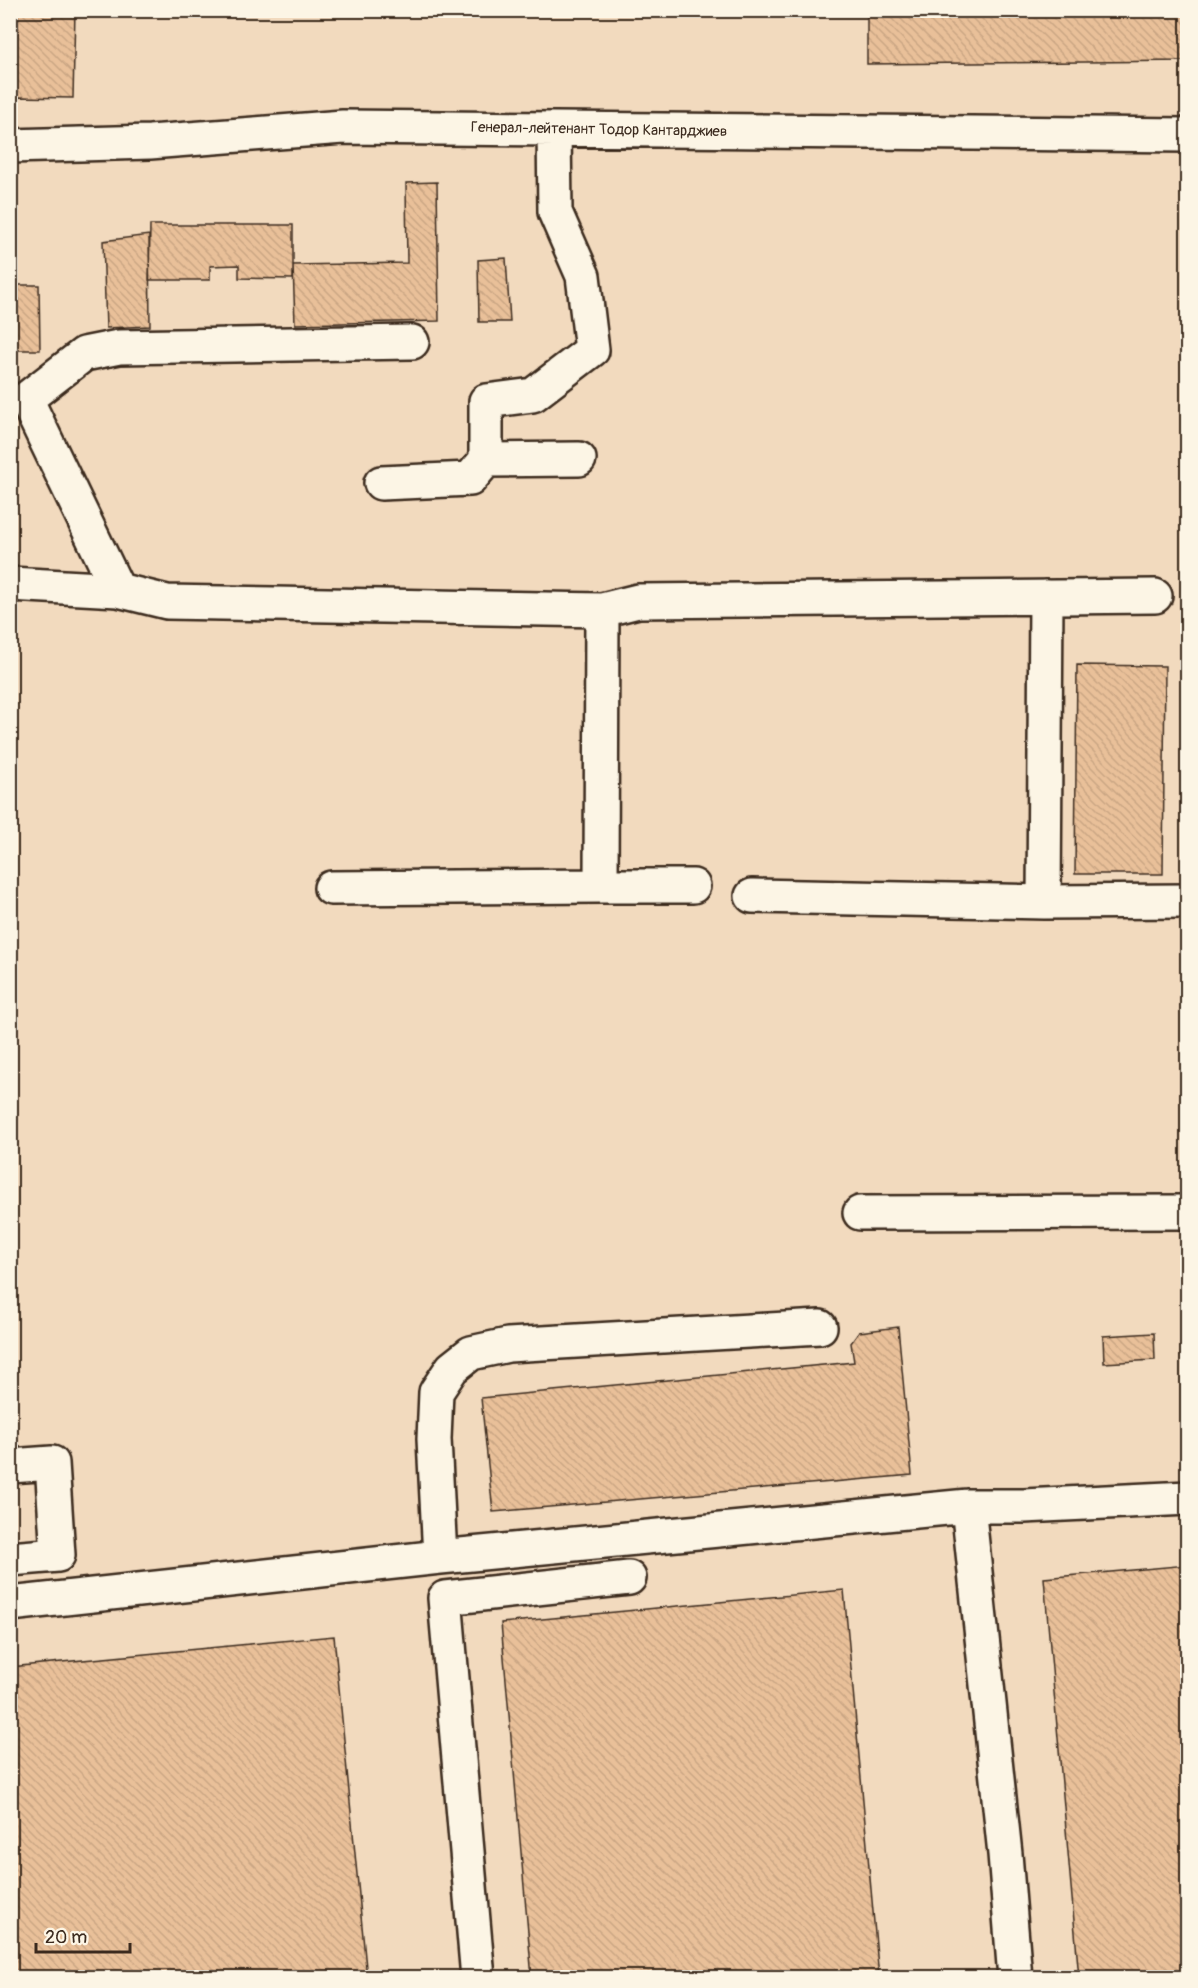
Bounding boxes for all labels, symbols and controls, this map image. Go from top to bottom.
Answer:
street label: Генерал-лейтенант Тодор Кантарджиев [471,118,727,141]
scale bar [36,1916,130,1954]
text: 20 m [45,1926,87,1949]

